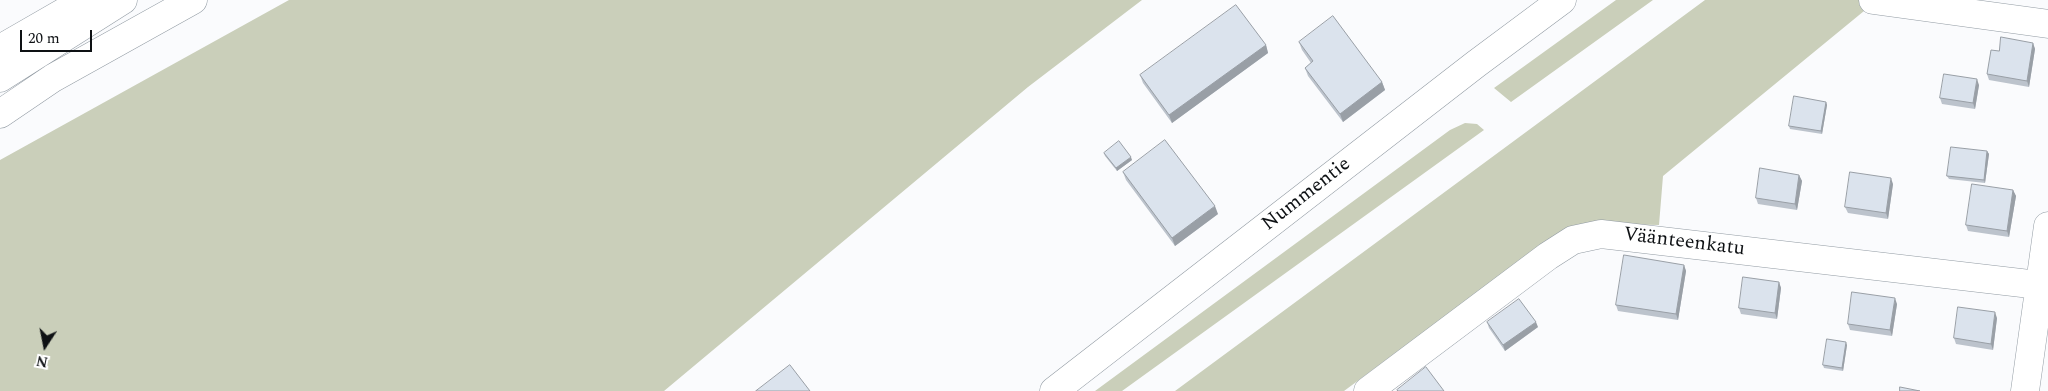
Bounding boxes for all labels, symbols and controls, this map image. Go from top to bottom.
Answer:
scale bar [22,20,95,52]
text: 20 m [28,27,60,50]
street label: Nummentie [1258,153,1356,237]
street label: Väänteenkatu [1622,224,1746,262]
north arrow [20,321,70,371]
text: N [34,350,50,373]

